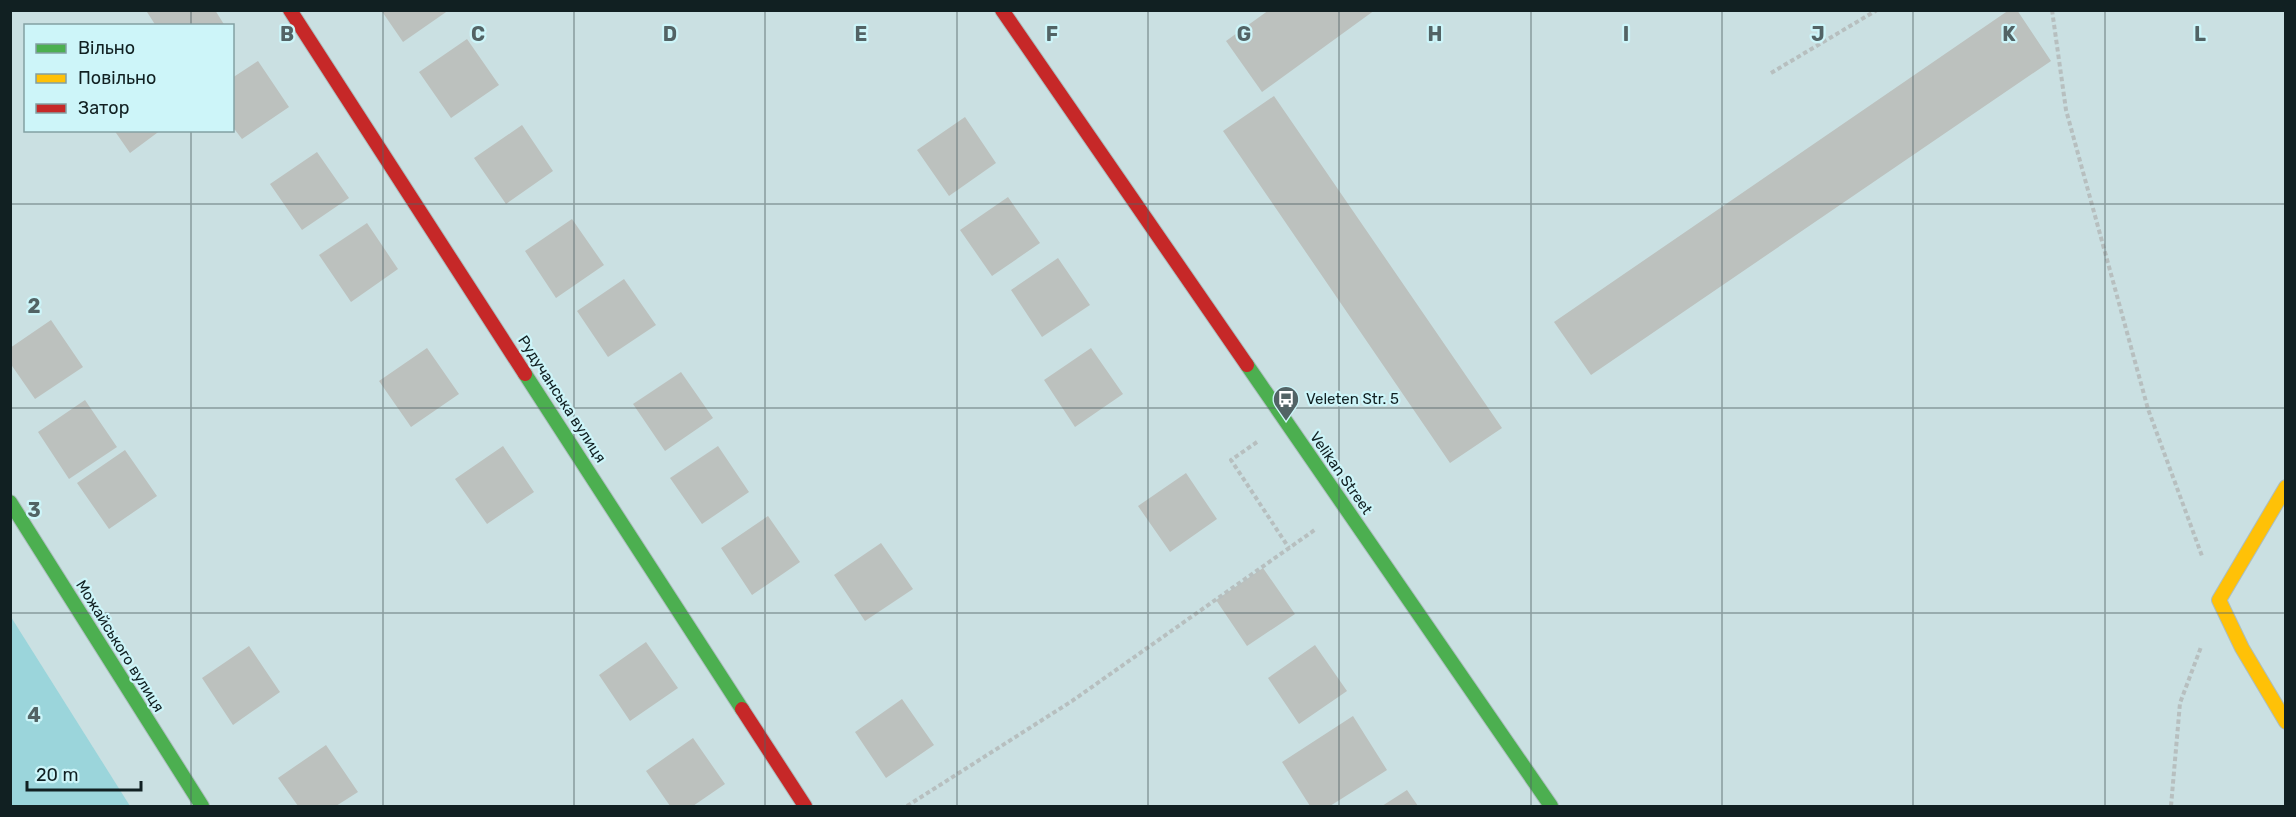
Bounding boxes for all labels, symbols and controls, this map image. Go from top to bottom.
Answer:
text: B [280,22,294,46]
text: C [471,22,485,46]
text: D [663,22,677,46]
text: E [855,22,867,46]
text: F [1046,22,1058,46]
text: G [1237,22,1251,46]
text: H [1428,22,1442,46]
text: I [1623,22,1629,46]
text: J [1811,22,1825,46]
text: K [2002,22,2016,46]
text: L [2194,22,2206,46]
legend [24,24,234,132]
text: Вільно [78,37,135,59]
text: Повільно [78,67,156,89]
text: Затор [78,97,129,119]
text: 2 [28,294,41,318]
street label: Рудучанська вулиця [514,332,610,466]
bus stop icon: Veleten Str. 5 [1271,384,1301,422]
place label: Veleten Str. 5 [1306,390,1399,408]
street label: Velikan Street [1306,428,1376,518]
text: 3 [27,498,41,522]
street label: Можайського вулиця [72,577,168,715]
text: 4 [27,703,41,727]
scale bar [27,754,141,792]
text: 20 m [36,764,78,786]

